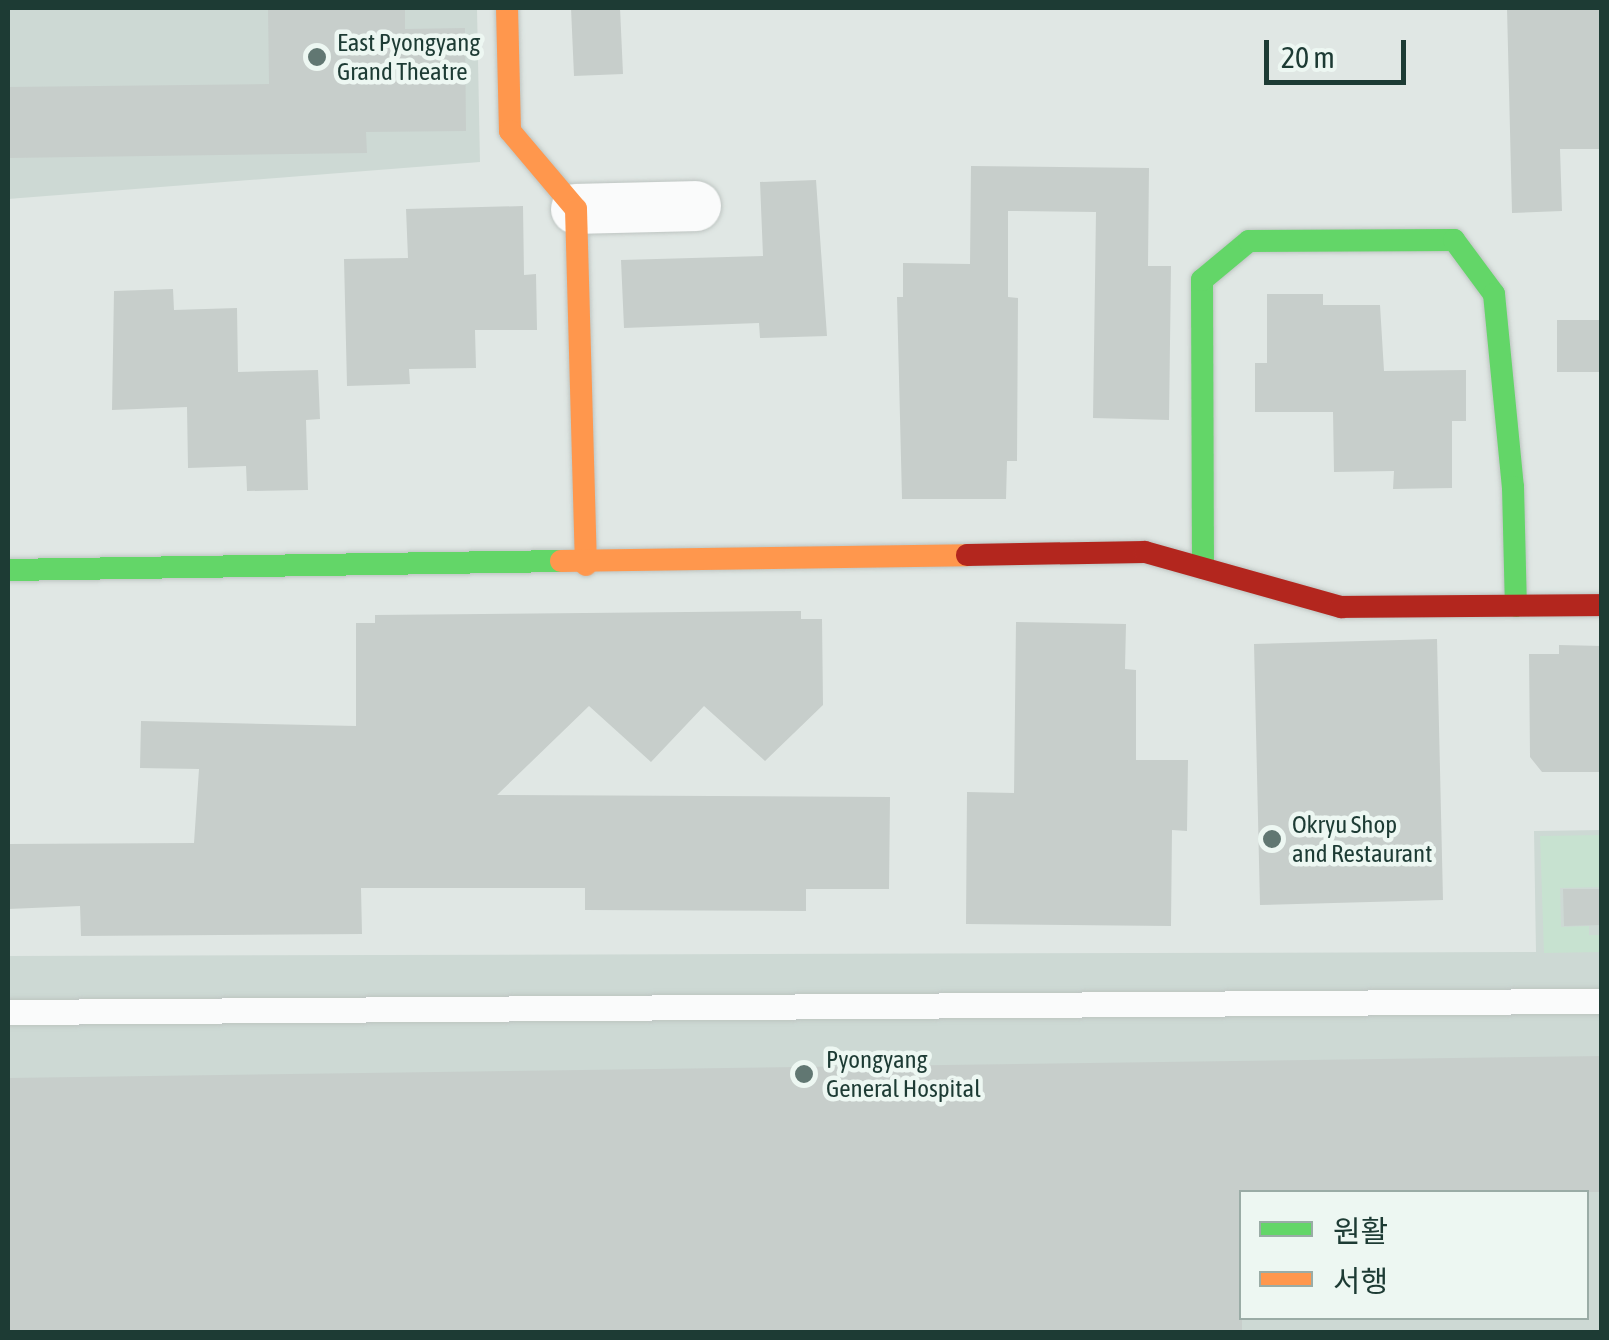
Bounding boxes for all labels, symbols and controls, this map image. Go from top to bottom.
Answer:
scale bar [1269,20,1412,82]
place label: East Pyongyang Grand Theatre [337,28,480,87]
text: 20 m [1281,40,1335,74]
marker: East Pyongyang Grand Theatre [306,46,328,68]
place label: Okryu Shop and Restaurant [1292,810,1432,869]
marker: Okryu Shop and Restaurant [1261,828,1283,850]
place label: Pyongyang General Hospital [826,1045,981,1104]
marker: Pyongyang General Hospital [791,1061,817,1087]
legend [1239,1190,1589,1320]
text: 원활 [1333,1214,1388,1248]
text: 서행 [1333,1264,1388,1298]

